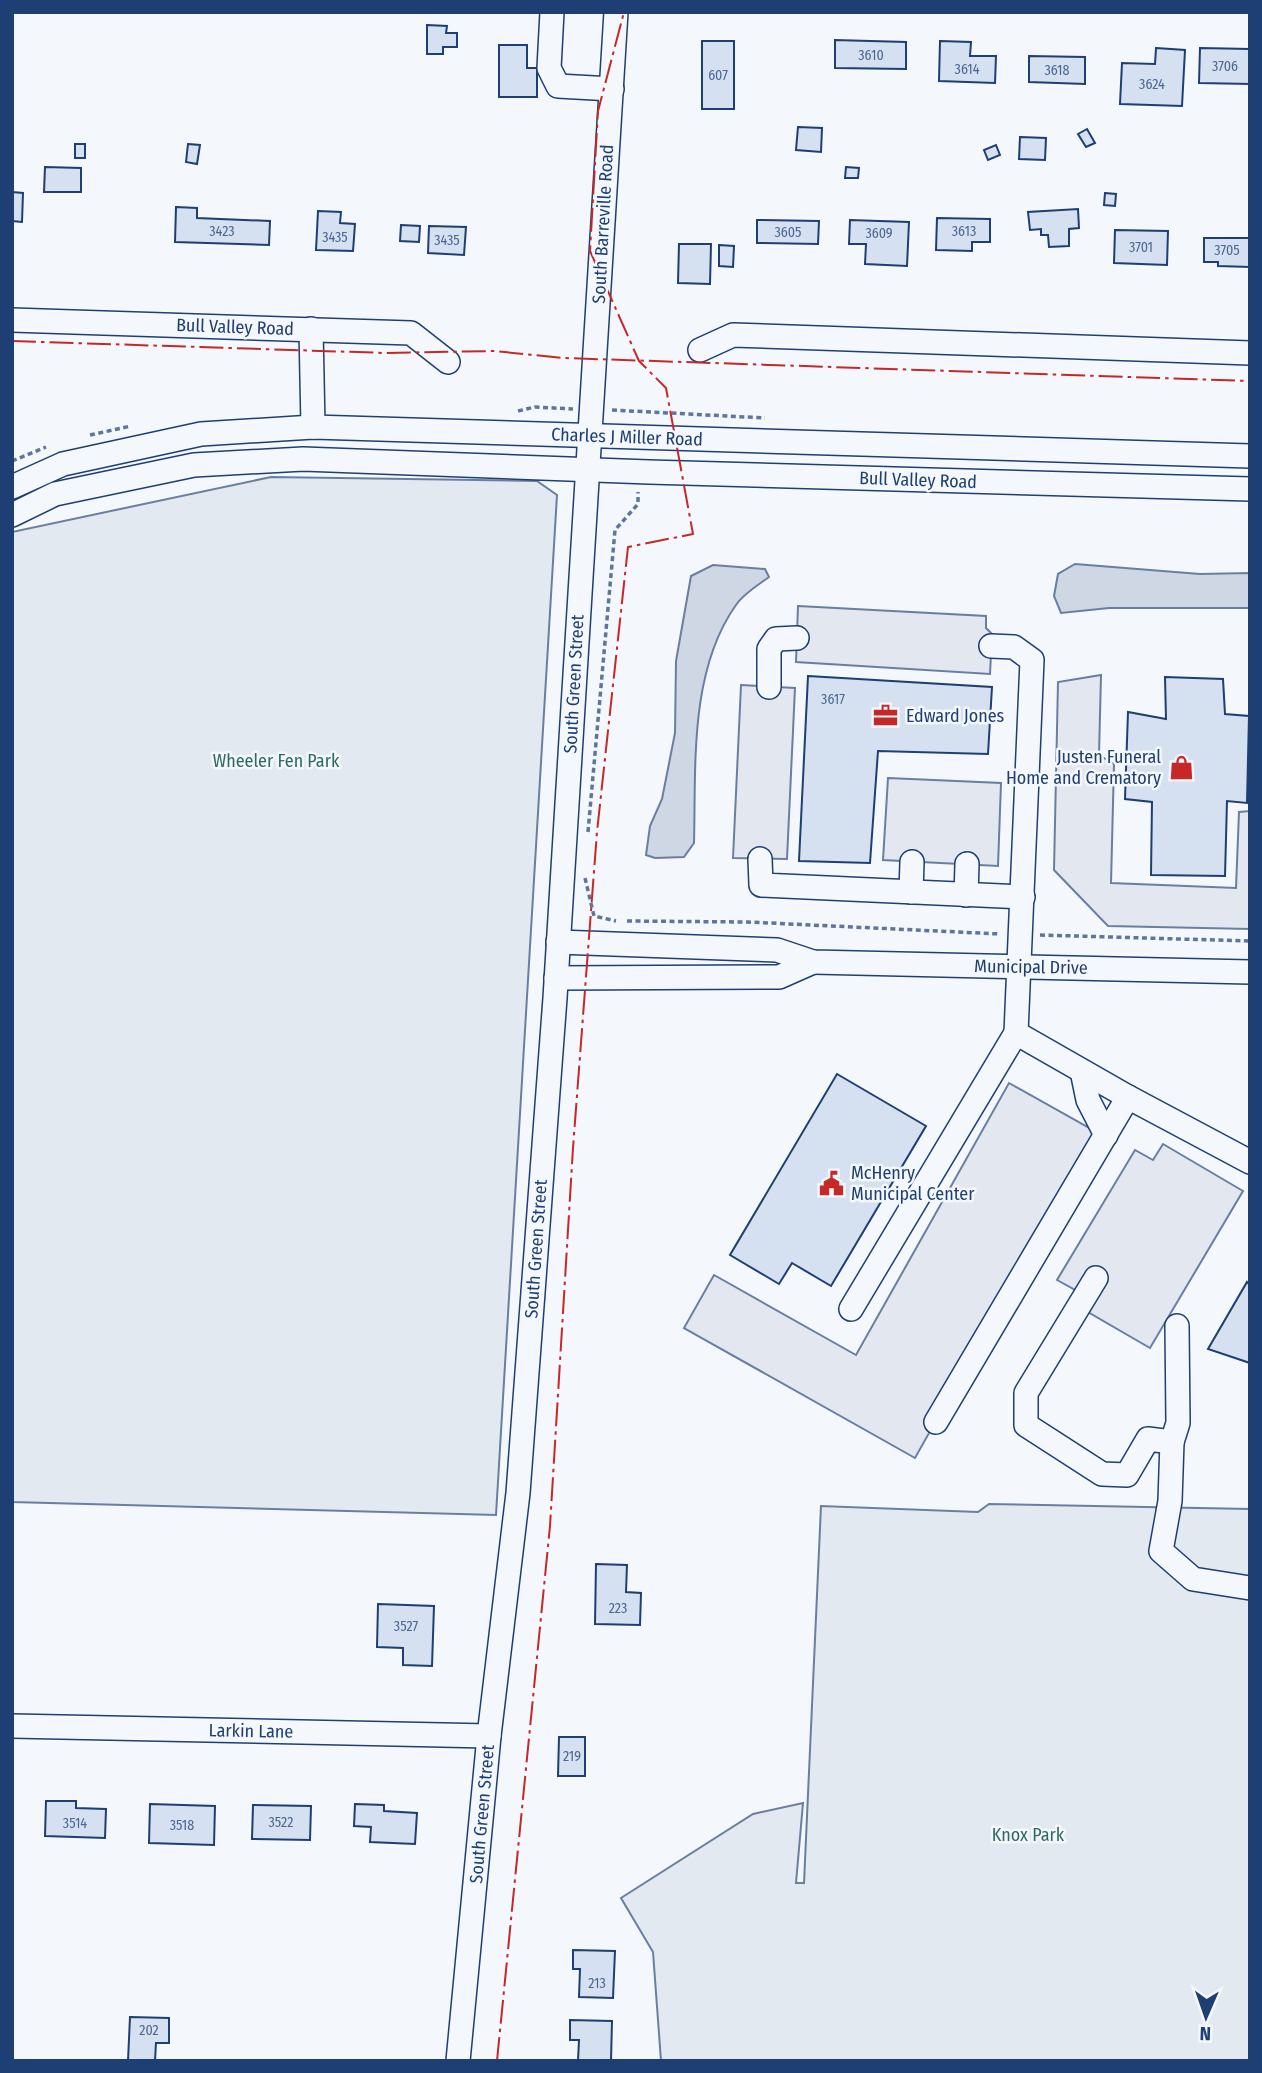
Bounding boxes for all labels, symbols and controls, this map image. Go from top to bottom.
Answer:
house number: 3610 [858,47,884,64]
house number: 3706 [1212,58,1238,75]
house number: 3614 [955,61,980,78]
house number: 3618 [1044,62,1070,79]
house number: 607 [708,67,728,84]
house number: 3624 [1139,76,1165,93]
street label: South Barreville Road [588,144,618,304]
house number: 3423 [209,223,235,240]
house number: 3613 [952,223,976,240]
house number: 3605 [775,224,801,241]
house number: 3609 [865,225,893,242]
house number: 3435 [322,229,348,246]
house number: 3435 [434,232,460,249]
house number: 3701 [1129,239,1153,256]
house number: 3705 [1214,242,1240,259]
street label: Bull Valley Road [176,314,294,340]
street label: Charles J Miller Road [551,423,703,451]
street label: Bull Valley Road [859,467,977,493]
street label: South Green Street [559,614,589,754]
house number: 3617 [821,691,845,708]
office icon: Edward Jones [872,702,900,730]
place label: Edward Jones [906,705,1005,727]
place label: Justen Funeral Home and Crematory [1006,746,1161,789]
park label: Wheeler Fen Park [213,750,340,772]
shop icon: Justen Funeral Home and Crematory [1167,753,1195,781]
street label: Municipal Drive [974,955,1088,979]
place label: McHenry Municipal Center [851,1162,975,1205]
public building icon: McHenry Municipal Center [817,1169,845,1197]
street label: South Green Street [520,1179,552,1319]
house number: 223 [609,1600,627,1617]
house number: 3527 [394,1618,418,1635]
street label: Larkin Lane [208,1719,294,1743]
street label: South Green Street [465,1744,499,1884]
house number: 219 [563,1748,581,1765]
house number: 3522 [269,1814,293,1831]
house number: 3514 [63,1815,87,1832]
house number: 3518 [170,1817,194,1834]
park label: Knox Park [992,1824,1065,1846]
house number: 213 [588,1975,606,1992]
north arrow [1171,1982,1241,2052]
house number: 202 [139,2022,159,2039]
text: N [1199,2022,1212,2045]

